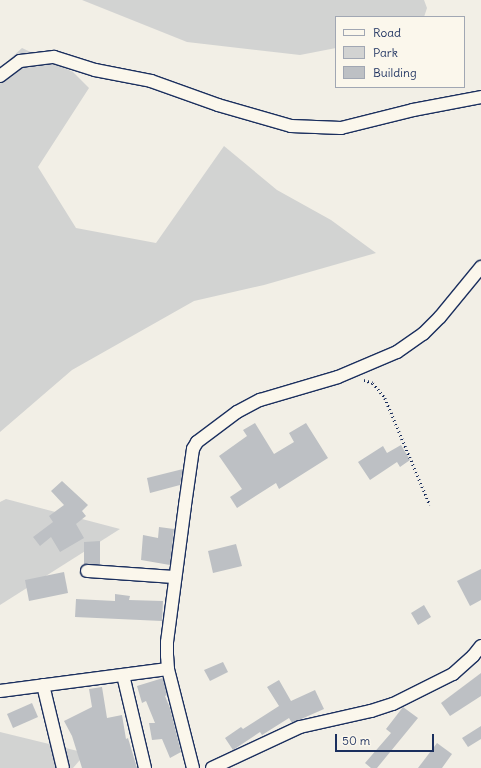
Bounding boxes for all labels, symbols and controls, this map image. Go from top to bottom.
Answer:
legend [335,16,465,88]
text: Road [373,25,401,40]
text: Park [373,45,398,60]
text: Building [373,65,417,80]
scale bar [337,726,436,752]
text: 50 m [342,733,370,748]

